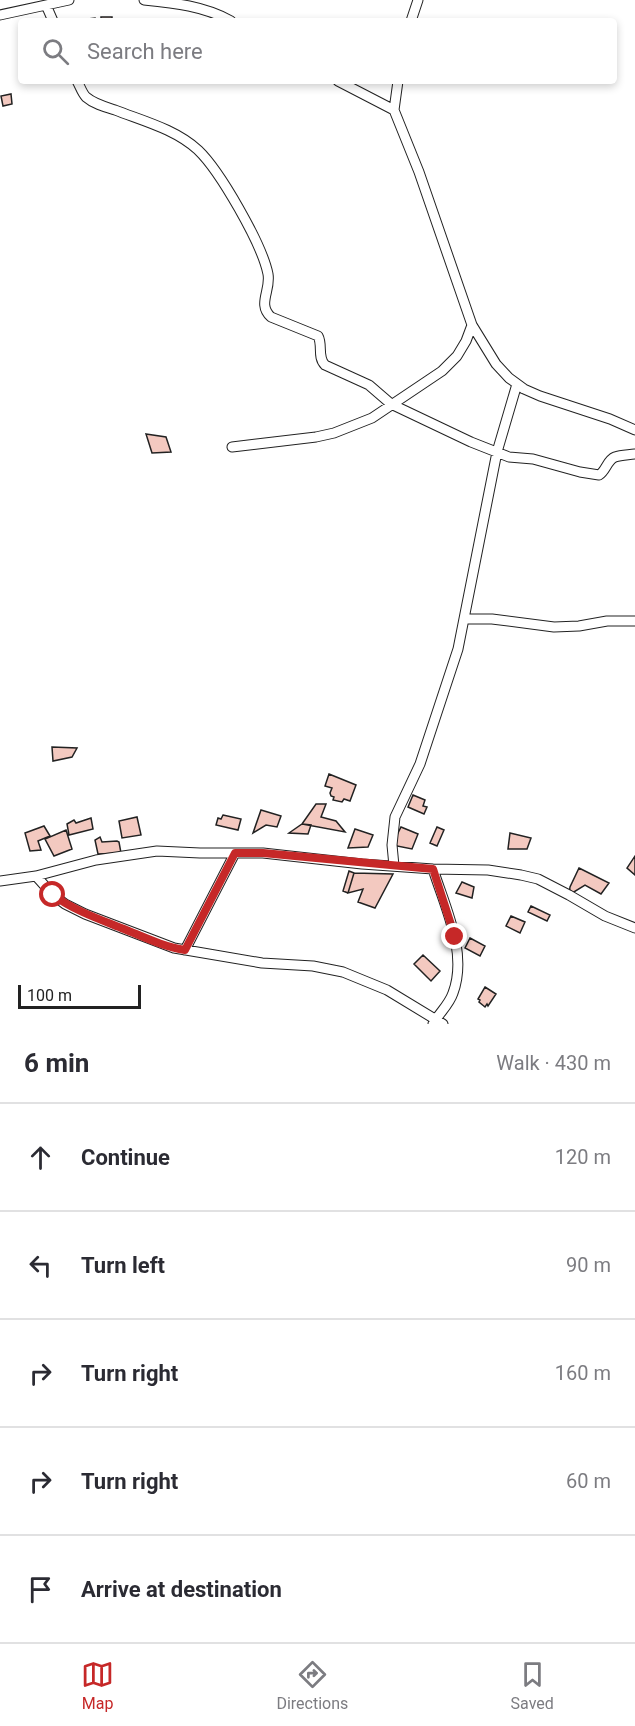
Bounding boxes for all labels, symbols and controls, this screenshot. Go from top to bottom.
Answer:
search box [18,18,617,84]
icon: search [39,35,72,68]
text: Search here [87,39,203,64]
route start [39,881,65,907]
route end [441,923,467,949]
scale bar [18,982,141,1010]
text: 100 m [27,986,72,1005]
text: 6 min [24,1048,89,1078]
text: Walk · 430 m [496,1051,611,1075]
icon: ahead [24,1141,57,1174]
text: Continue [81,1145,170,1170]
text: 120 m [555,1145,611,1169]
icon: left [24,1249,57,1282]
text: Turn left [81,1253,165,1278]
text: 90 m [566,1253,611,1277]
icon: right [24,1357,57,1390]
text: Turn right [81,1361,178,1386]
text: 160 m [555,1361,611,1385]
icon: right [24,1465,57,1498]
text: Turn right [81,1469,178,1494]
text: 60 m [566,1469,611,1493]
icon: arrive [24,1573,57,1606]
text: Arrive at destination [81,1577,282,1602]
tab: Map [81,1658,114,1713]
tab: Directions [276,1658,348,1713]
tab: Saved [511,1658,554,1713]

